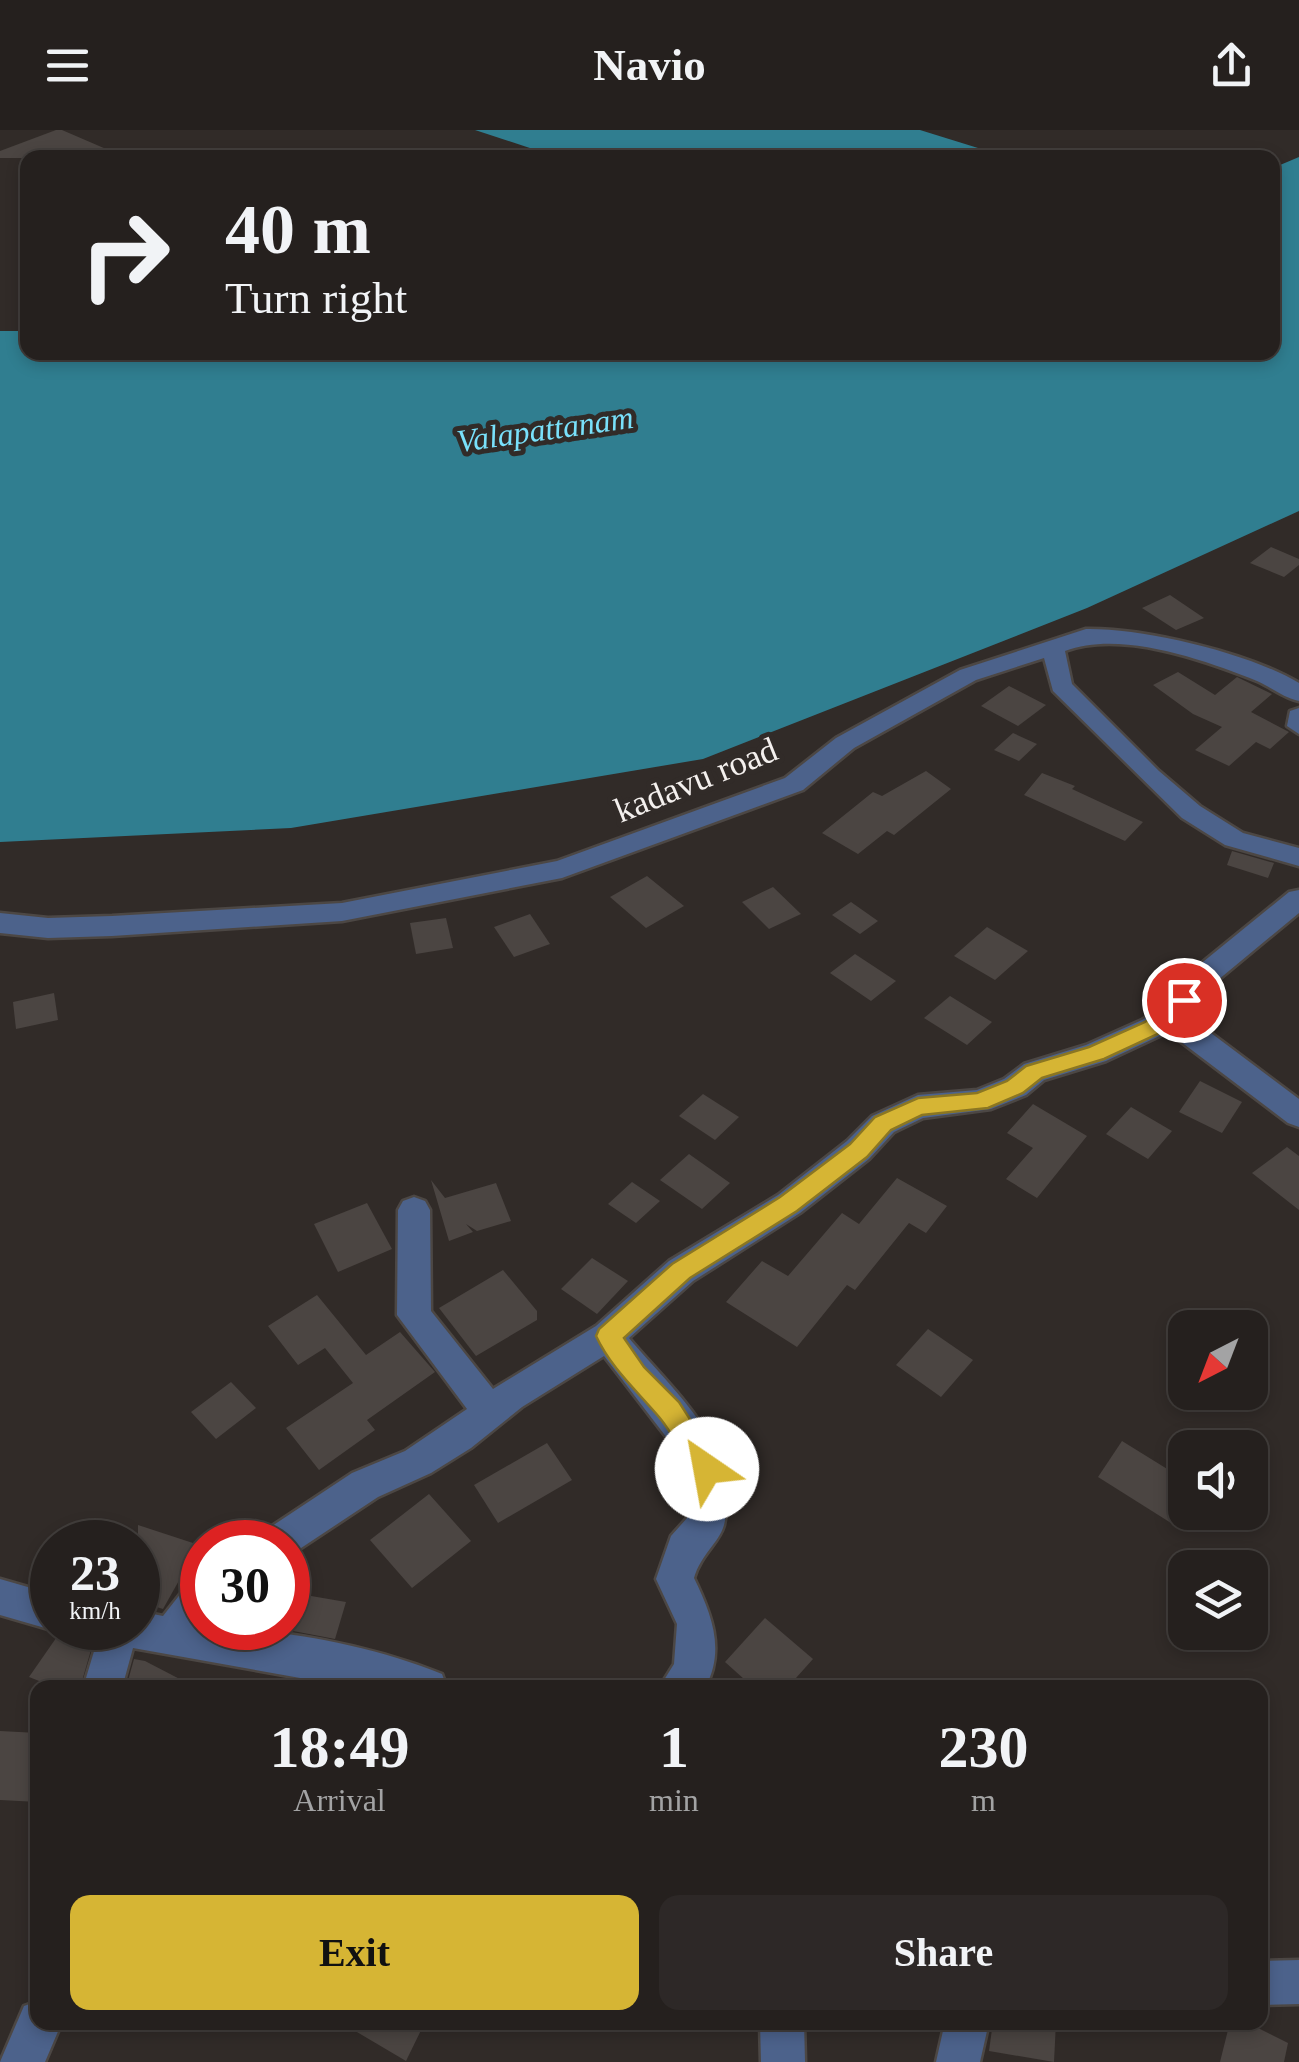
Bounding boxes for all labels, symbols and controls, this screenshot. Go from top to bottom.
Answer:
icon: menu [40,38,95,93]
icon: share [1204,38,1259,93]
text: Navio [593,40,706,90]
icon: right [60,190,190,320]
text: 40 m [225,191,371,268]
text: Turn right [225,273,407,323]
water label: Valapattanam [454,399,636,459]
street label: kadavu road [609,730,784,830]
pin [1142,958,1227,1043]
icon: arrive [1157,973,1212,1028]
north arrow [1168,1310,1268,1410]
map controls [1168,1310,1268,1650]
position arrow [655,1417,759,1521]
button: sound [1168,1430,1268,1530]
speed limit sign: 30 [180,1520,310,1650]
text: 23 [70,1545,120,1601]
button: layers [1168,1550,1268,1650]
text: km/h [69,1597,121,1624]
text: 18:49 [270,1714,410,1780]
text: 1 [659,1714,689,1780]
text: 230 [938,1714,1028,1780]
text: Arrival [293,1782,386,1818]
text: min [649,1782,699,1818]
text: m [971,1782,996,1818]
button: Exit [70,1895,639,2010]
button: Share [659,1895,1228,2010]

